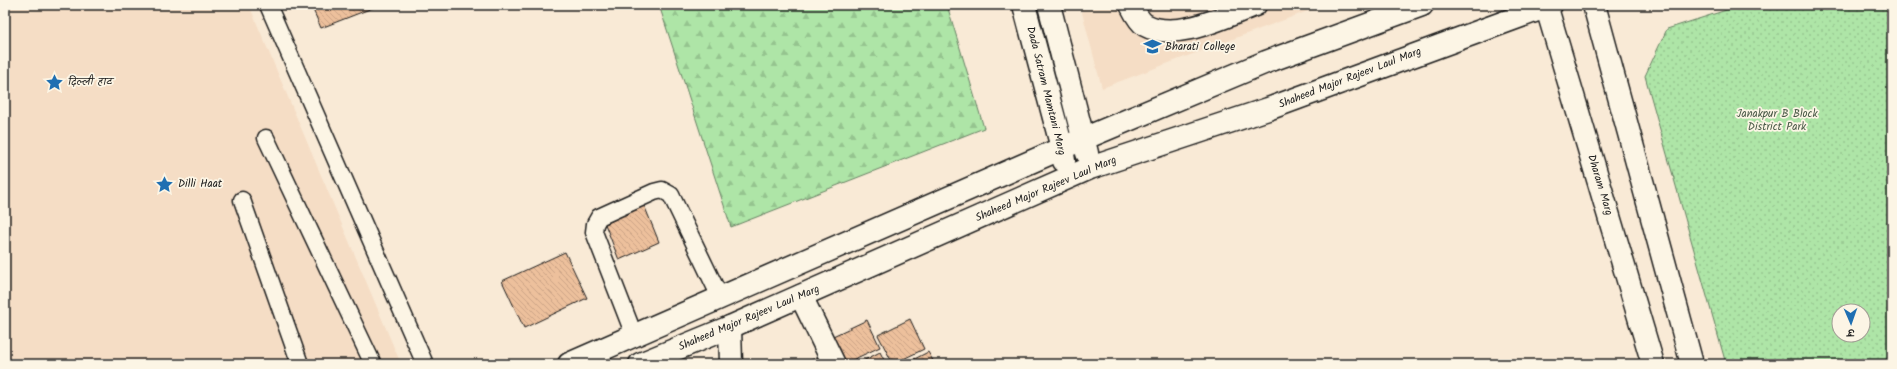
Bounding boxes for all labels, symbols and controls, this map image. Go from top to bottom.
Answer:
street label: Dada Satram Mamtani Marg [1021,25,1071,157]
school or university icon: Bharati College [1142,37,1162,57]
place label: Bharati College [1165,38,1235,56]
street label: Shaheed Major Rajeev Laul Marg [1276,42,1424,114]
place icon: दिल्ली हाट [45,72,65,92]
place label: दिल्ली हाट [68,73,115,91]
park label: Janakpur B Block District Park [1736,105,1818,136]
street label: Shaheed Major Rajeev Laul Marg [973,151,1119,227]
street label: Dharam Marg [1582,152,1618,218]
place icon: Dilli Haat [155,174,175,194]
place label: Dilli Haat [178,175,223,193]
street label: Shaheed Major Rajeev Laul Marg [676,280,822,356]
north arrow [1831,303,1871,343]
text: उ [1845,323,1855,341]

